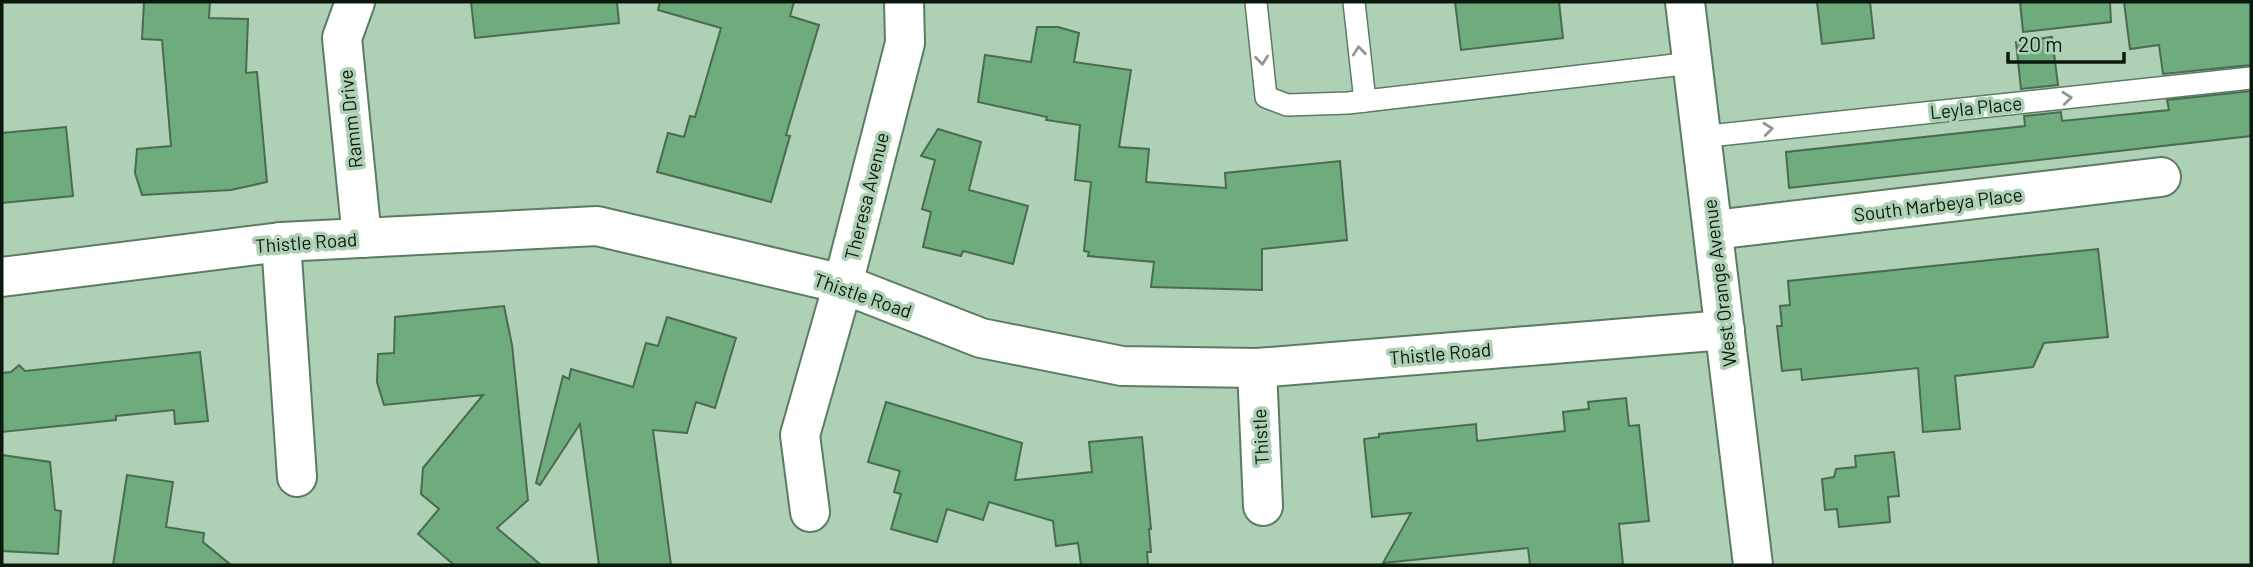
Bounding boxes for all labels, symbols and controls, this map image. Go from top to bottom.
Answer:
scale bar [2008,21,2124,65]
text: 20 m [2018,31,2063,56]
one-way arrow [1352,45,1367,57]
one-way arrow [1255,55,1270,66]
street label: Ramm Drive [333,69,367,169]
one-way arrow [2061,90,2073,105]
street label: Leyla Place [1929,91,2023,123]
one-way arrow [1762,122,1774,137]
street label: Theresa Avenue [839,130,893,262]
street label: South Marbeya Place [1852,182,2024,226]
street label: West Orange Avenue [1697,198,1741,368]
street label: Thistle Road [254,227,358,257]
street label: Thistle Road [811,267,915,323]
street label: Thistle Road [1388,337,1492,369]
street label: Thistle [1247,408,1273,466]

